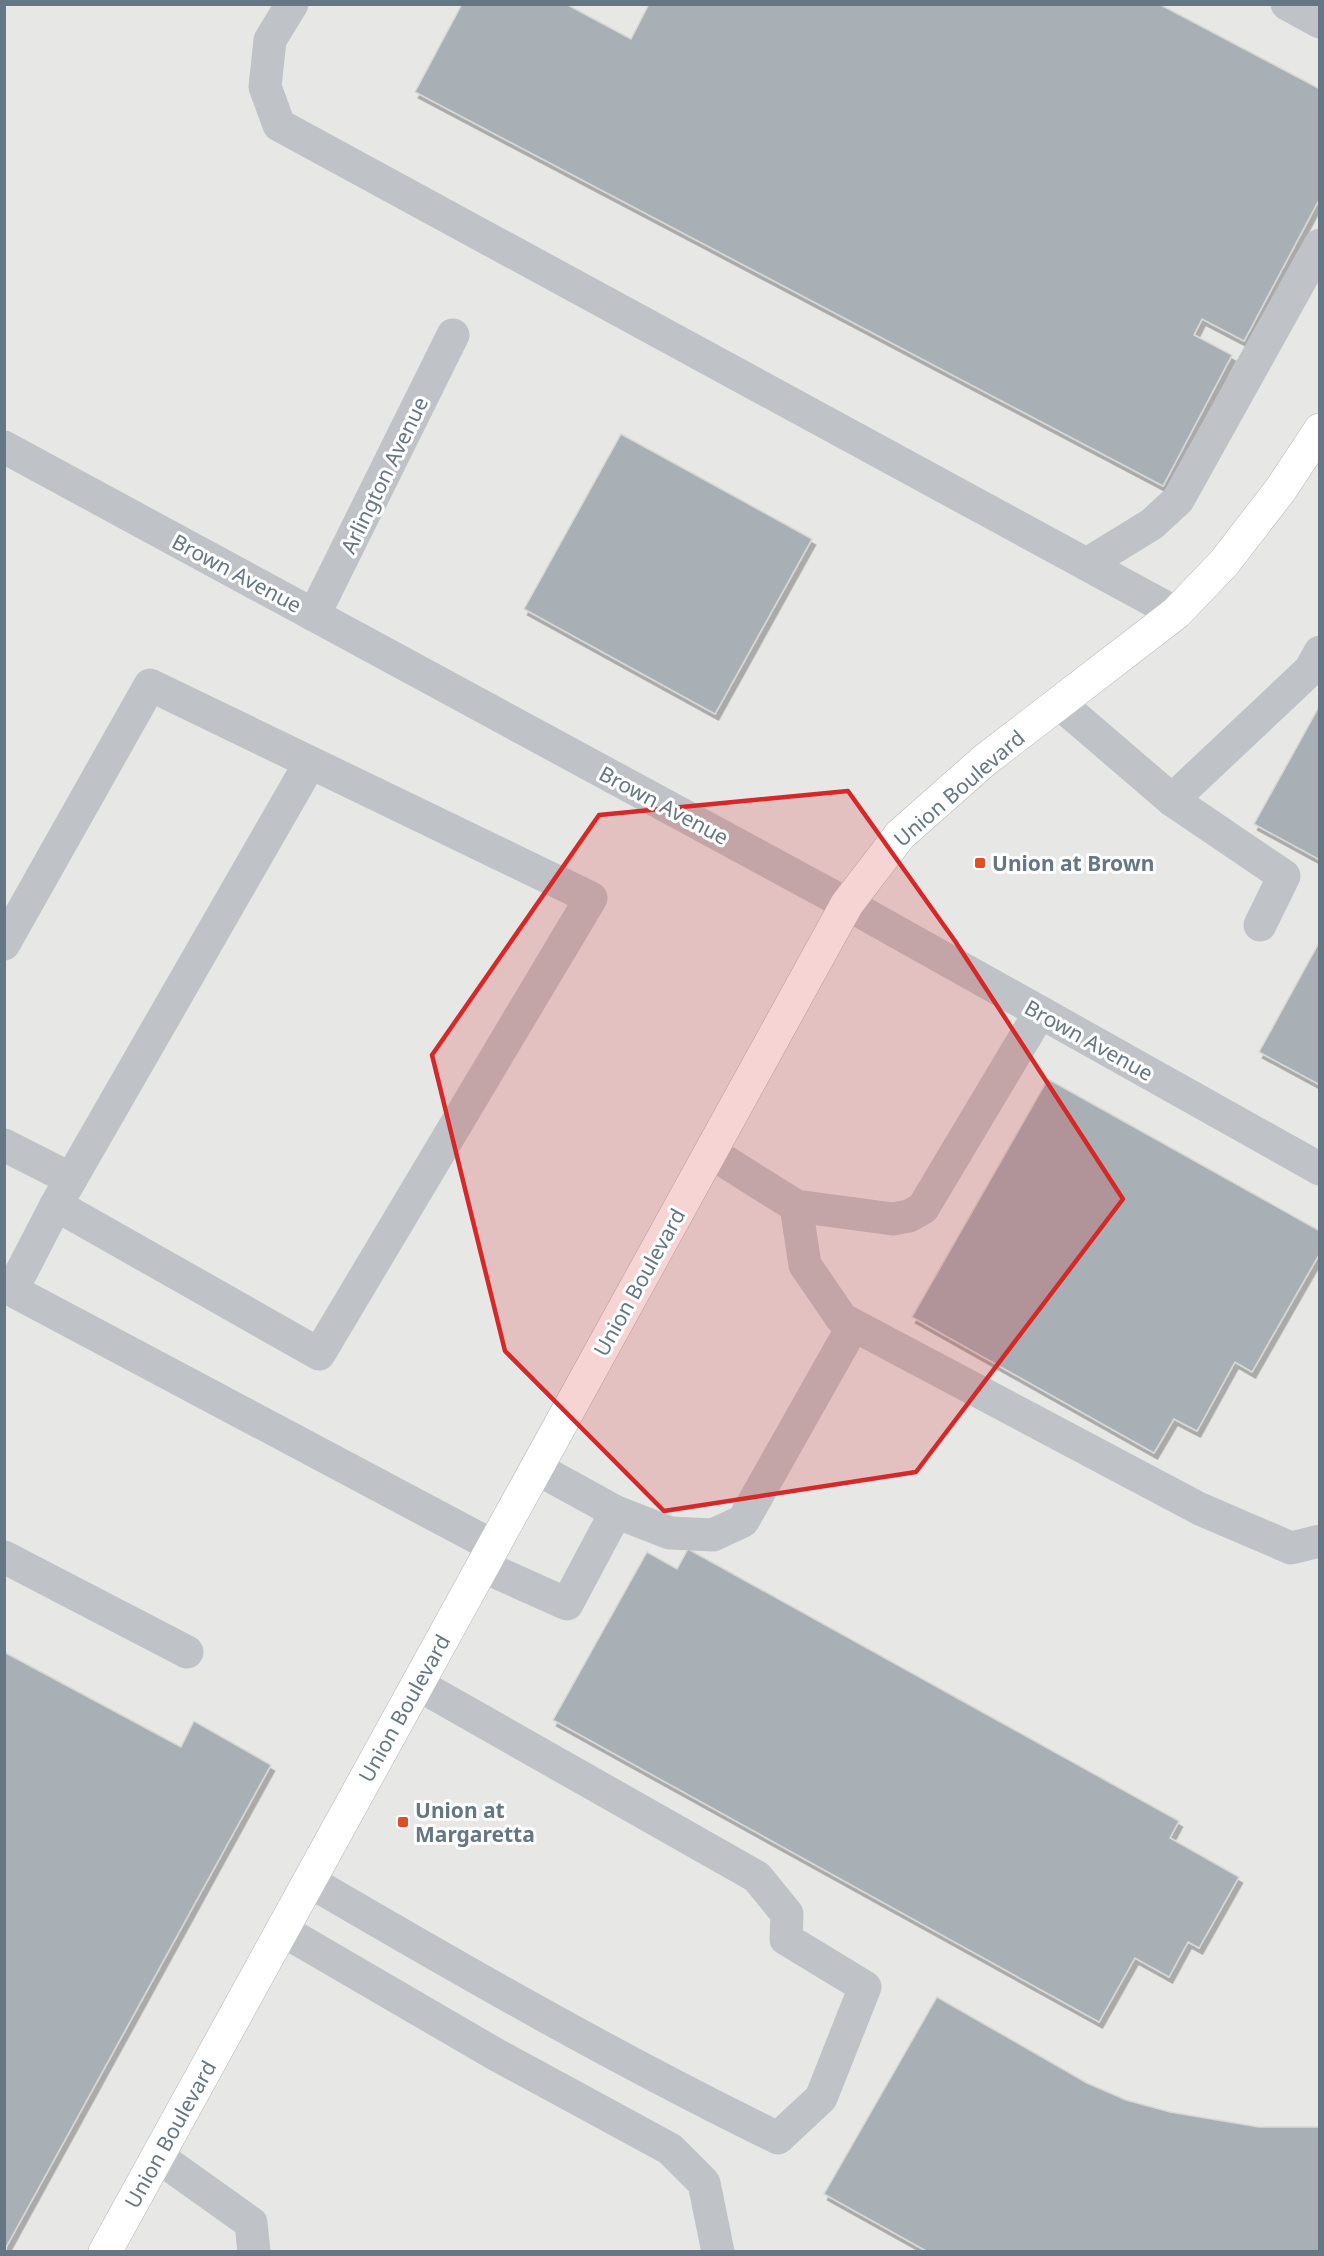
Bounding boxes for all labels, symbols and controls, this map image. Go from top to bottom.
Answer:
street label: Arlington Avenue [334,392,434,558]
street label: Brown Avenue [167,527,307,619]
street label: Union Boulevard [888,723,1030,853]
street label: Brown Avenue [594,759,734,851]
place label: Union at Brown [992,849,1154,877]
marker: Union at Brown [973,856,987,870]
street label: Brown Avenue [1020,993,1158,1087]
street label: Union Boulevard [587,1203,691,1361]
street label: Union Boulevard [352,1629,456,1787]
place label: Union at Margaretta [415,1796,535,1848]
marker: Union at Margaretta [396,1815,410,1829]
street label: Union Boulevard [118,2055,222,2213]

